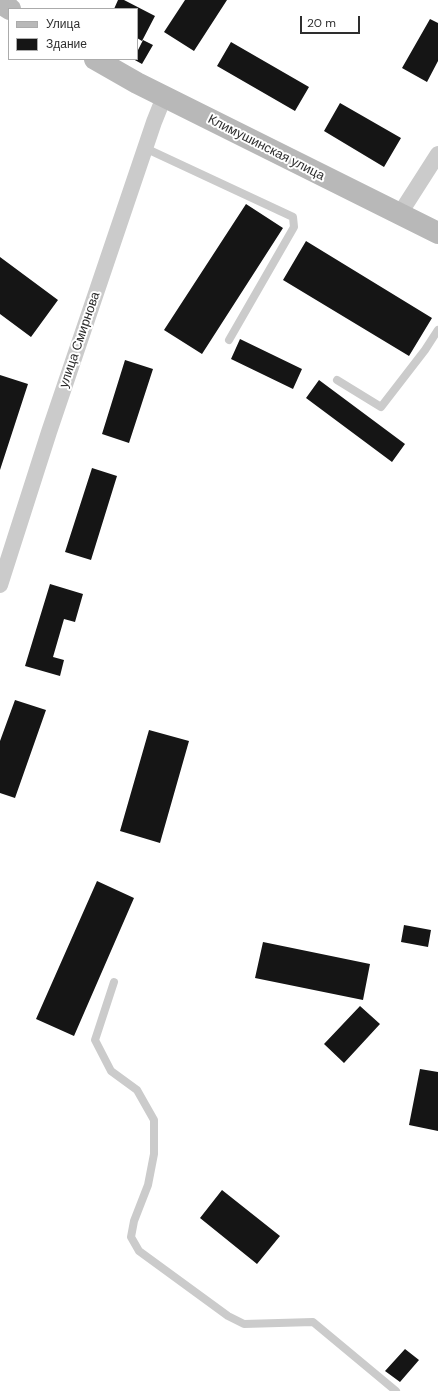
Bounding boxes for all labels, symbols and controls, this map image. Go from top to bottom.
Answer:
legend [8,8,138,60]
scale bar [302,8,362,34]
text: 20 m [307,15,336,31]
text: Улица [46,16,80,32]
text: Здание [46,36,87,52]
street label: Климушинская улица [205,112,327,184]
street label: улица Смирнова [56,290,104,390]

